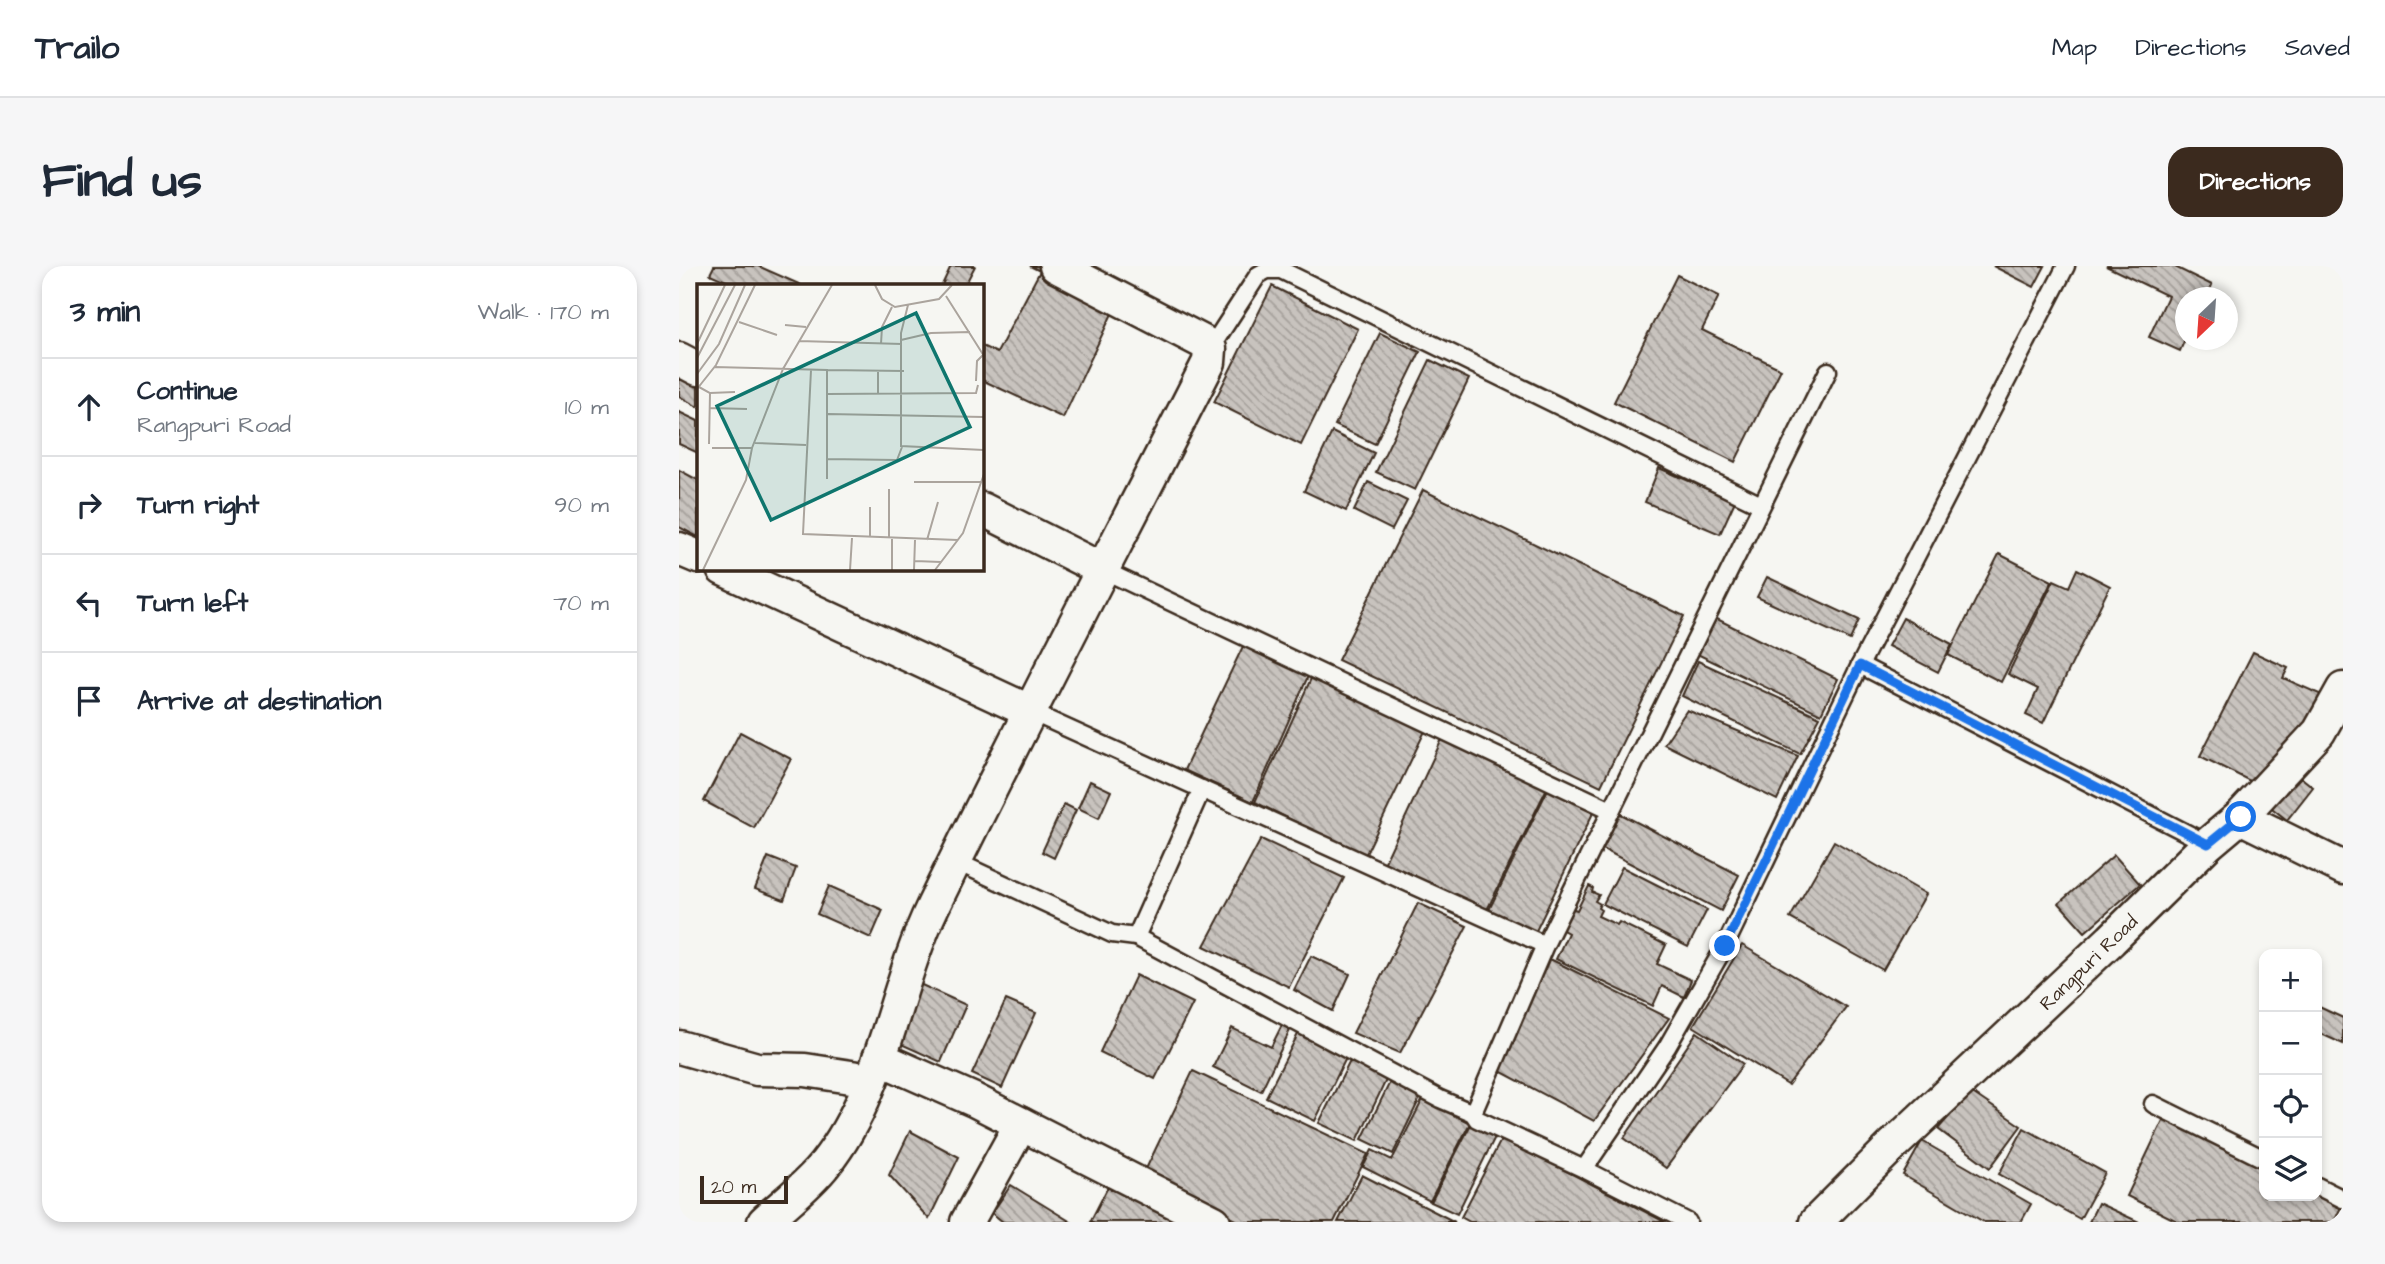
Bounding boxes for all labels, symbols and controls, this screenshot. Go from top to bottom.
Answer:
text: Trailo [35,25,119,71]
text: Map [2052,31,2097,65]
text: Directions [2135,31,2247,65]
text: Saved [2285,31,2350,65]
button: Directions [2168,147,2343,217]
text: Find us [42,148,202,216]
inset map [697,284,983,570]
north arrow [2175,287,2238,350]
text: 3 min [70,291,140,333]
text: Walk · 170 m [478,296,609,328]
text: Continue [137,373,238,409]
icon: ahead [70,388,108,426]
text: 10 m [564,391,609,423]
text: Rangpuri Road [137,409,291,441]
icon: right [70,486,108,524]
text: Turn right [137,487,259,523]
text: 90 m [554,489,609,521]
icon: left [70,584,108,622]
text: Turn left [137,585,248,621]
text: 70 m [553,587,609,619]
icon: arrive [70,682,108,720]
text: Arrive at destination [137,683,382,719]
route start [2225,801,2256,832]
street label: Rangpuri Road [2034,909,2145,1018]
route end [1709,930,1740,961]
map controls [2259,949,2322,1201]
button: + [2259,949,2322,1012]
button: − [2259,1012,2322,1075]
button: locate [2259,1075,2322,1138]
button: layers [2259,1138,2322,1201]
scale bar [700,1173,787,1205]
text: 20 m [711,1174,756,1201]

